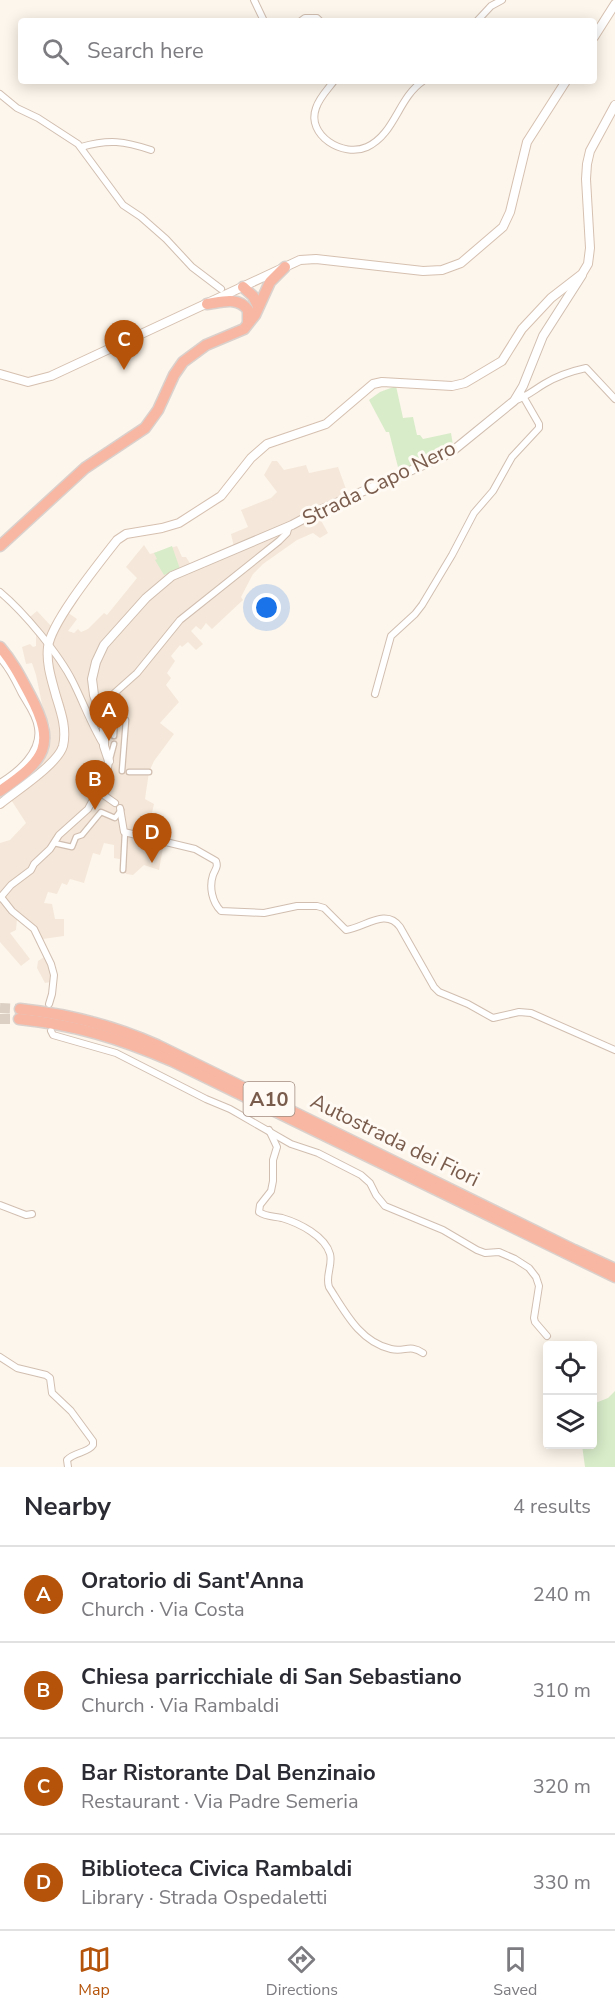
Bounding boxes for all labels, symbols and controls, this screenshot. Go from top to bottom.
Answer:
search box [18,18,597,84]
icon: search [39,35,72,68]
text: Search here [87,36,204,66]
pin: C [104,320,144,370]
street label: Strada Capo Nero [298,434,460,532]
your location [252,593,281,622]
pin: A [90,692,128,741]
pin: B [76,760,115,810]
pin: D [132,814,172,863]
road number: A10 [244,1082,294,1116]
street label: Autostrada dei Fiori [306,1087,484,1193]
map controls [543,1341,597,1449]
button: locate [543,1341,597,1395]
button: layers [543,1395,597,1449]
text: Nearby [24,1489,111,1524]
text: 4 results [513,1493,591,1520]
text: Oratorio di Sant'Anna [81,1566,304,1596]
text: A [36,1581,51,1608]
text: 240 m [533,1581,591,1608]
text: Church · Via Costa [81,1596,245,1623]
text: Chiesa parricchiale di San Sebastiano [81,1662,462,1692]
text: B [37,1677,50,1704]
text: 310 m [533,1677,591,1704]
text: Church · Via Rambaldi [81,1692,279,1719]
text: Bar Ristorante Dal Benzinaio [81,1758,376,1788]
text: C [37,1773,50,1800]
text: 320 m [533,1773,591,1800]
text: Restaurant · Via Padre Semeria [81,1788,359,1815]
text: Biblioteca Civica Rambaldi [81,1854,352,1884]
text: D [36,1869,51,1896]
text: 330 m [533,1869,591,1896]
text: Library · Strada Ospedaletti [81,1884,327,1911]
tab: Map [78,1943,111,2001]
tab: Directions [266,1943,338,2001]
tab: Saved [493,1943,537,2001]

